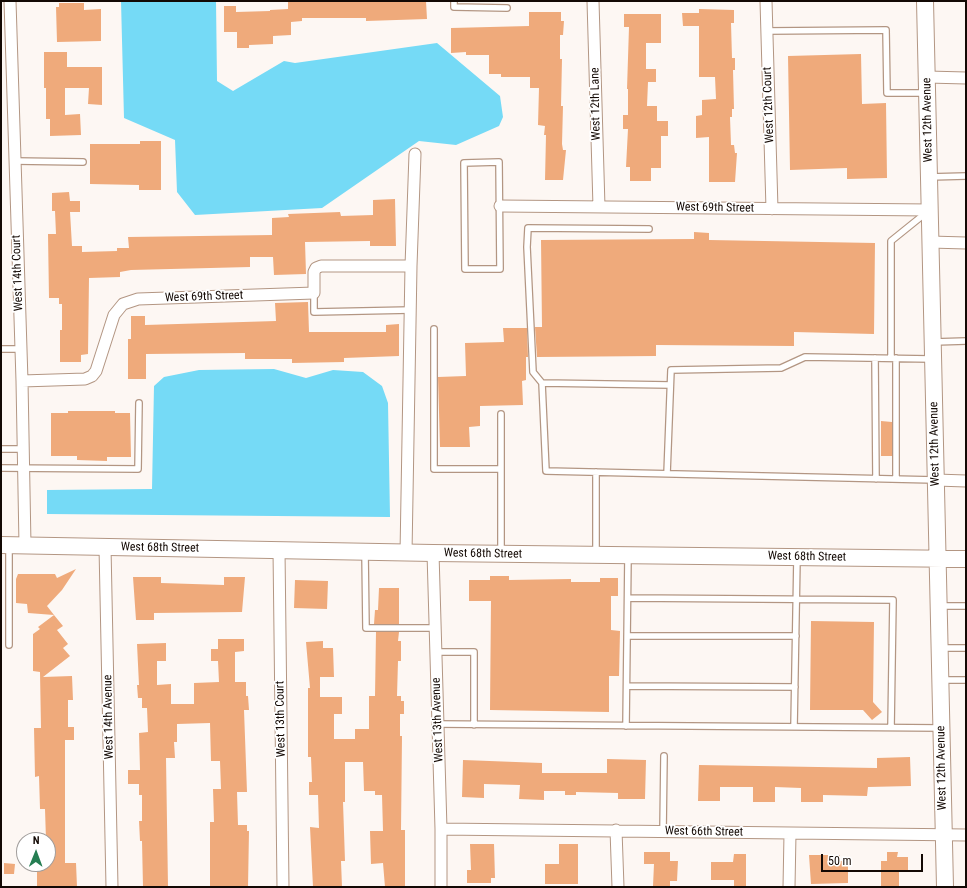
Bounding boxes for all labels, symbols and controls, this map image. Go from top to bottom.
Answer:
street label: West 12th Lane [588,67,604,141]
street label: West 12th Court [760,67,778,143]
street label: West 12th Avenue [920,77,936,163]
street label: West 69th Street [676,200,754,216]
street label: West 14th Court [9,235,27,311]
street label: West 69th Street [165,288,243,306]
street label: West 12th Avenue [927,401,943,487]
street label: West 68th Street [121,540,199,556]
street label: West 68th Street [444,546,522,562]
street label: West 68th Street [768,549,846,565]
street label: West 14th Avenue [101,674,117,760]
street label: West 13th Avenue [429,677,447,763]
street label: West 13th Court [273,681,289,757]
street label: West 12th Avenue [934,725,950,811]
street label: West 66th Street [665,824,743,840]
north arrow [16,832,56,872]
text: N [33,834,40,847]
scale bar [823,846,925,872]
text: 50 m [828,854,852,868]

